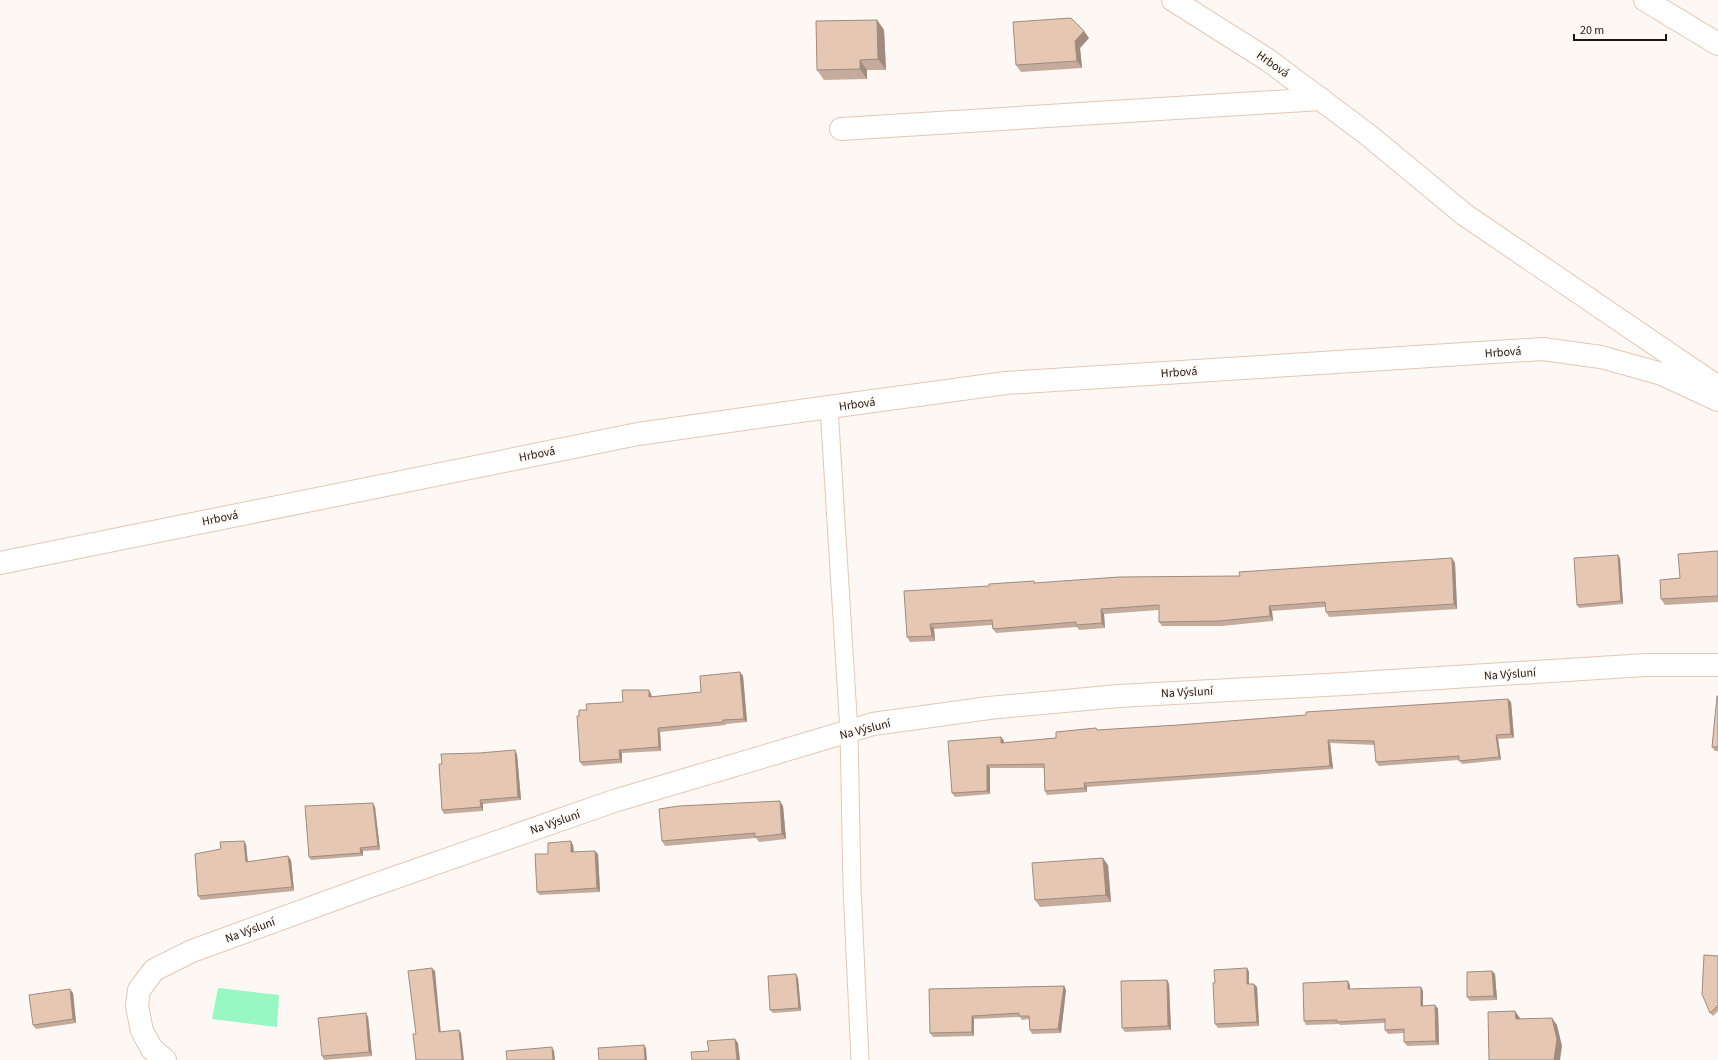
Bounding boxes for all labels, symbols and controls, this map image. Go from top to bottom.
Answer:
scale bar [1574,16,1666,42]
text: 20 m [1580,22,1604,39]
street label: Hrbová [1253,47,1293,82]
street label: Hrbová [1484,343,1522,362]
street label: Hrbová [1160,363,1198,382]
street label: Hrbová [838,394,876,415]
street label: Hrbová [518,443,557,466]
street label: Hrbová [201,507,240,530]
street label: Na Výsluní [1483,664,1538,685]
street label: Na Výsluní [1161,683,1214,702]
street label: Na Výsluní [838,715,893,744]
street label: Na Výsluní [528,806,584,839]
street label: Na Výsluní [223,913,279,947]

